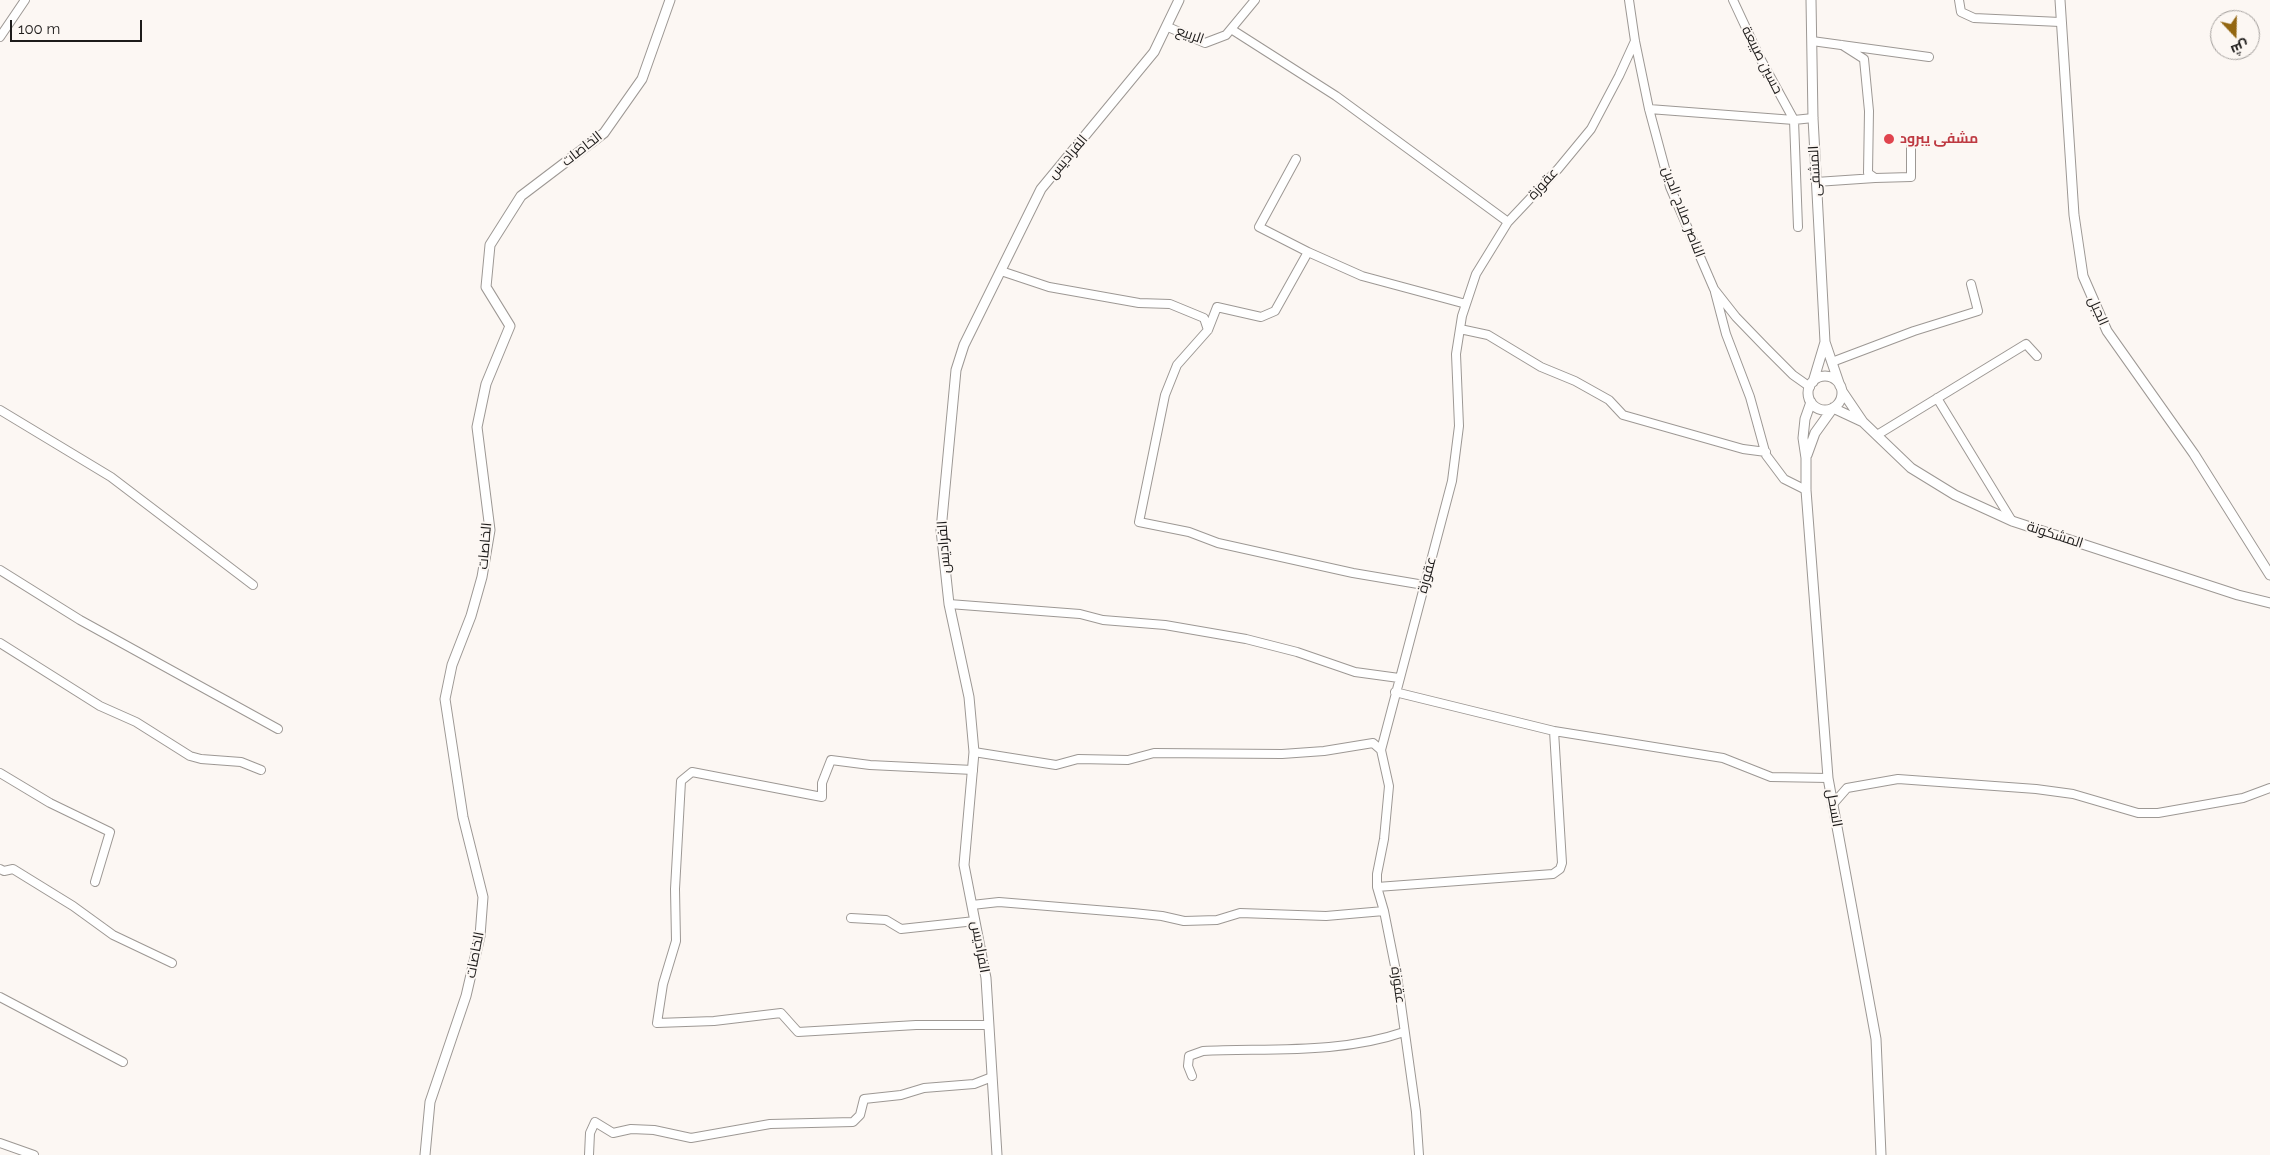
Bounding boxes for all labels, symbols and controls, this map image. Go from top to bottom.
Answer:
scale bar [12,10,145,42]
north arrow [2210,10,2260,60]
text: 100 m [18,20,60,38]
street label: الربيع [1174,22,1206,48]
street label: حسين صيبعة [1738,23,1786,97]
text: ش [2229,37,2251,59]
street label: الخاصات [558,128,606,170]
street label: الفراديس [1045,131,1091,183]
place label: مشفى يبرود [1900,131,1978,147]
marker: مشفى يبرود [1882,132,1896,146]
street label: المشفى [1805,145,1825,197]
street label: الناصر صلاح الدين [1658,164,1708,260]
street label: عقوزة [1524,165,1562,203]
street label: الجبل [2084,294,2112,328]
street label: المشكونة [2025,518,2085,552]
street label: الفراديس [934,520,954,574]
street label: الخاصات [475,522,495,570]
street label: عقوزة [1414,555,1440,595]
street label: السحل [1822,788,1846,828]
street label: الفراديس [967,920,993,974]
street label: الخاصات [462,930,488,980]
street label: عقوزة [1387,965,1409,1005]

